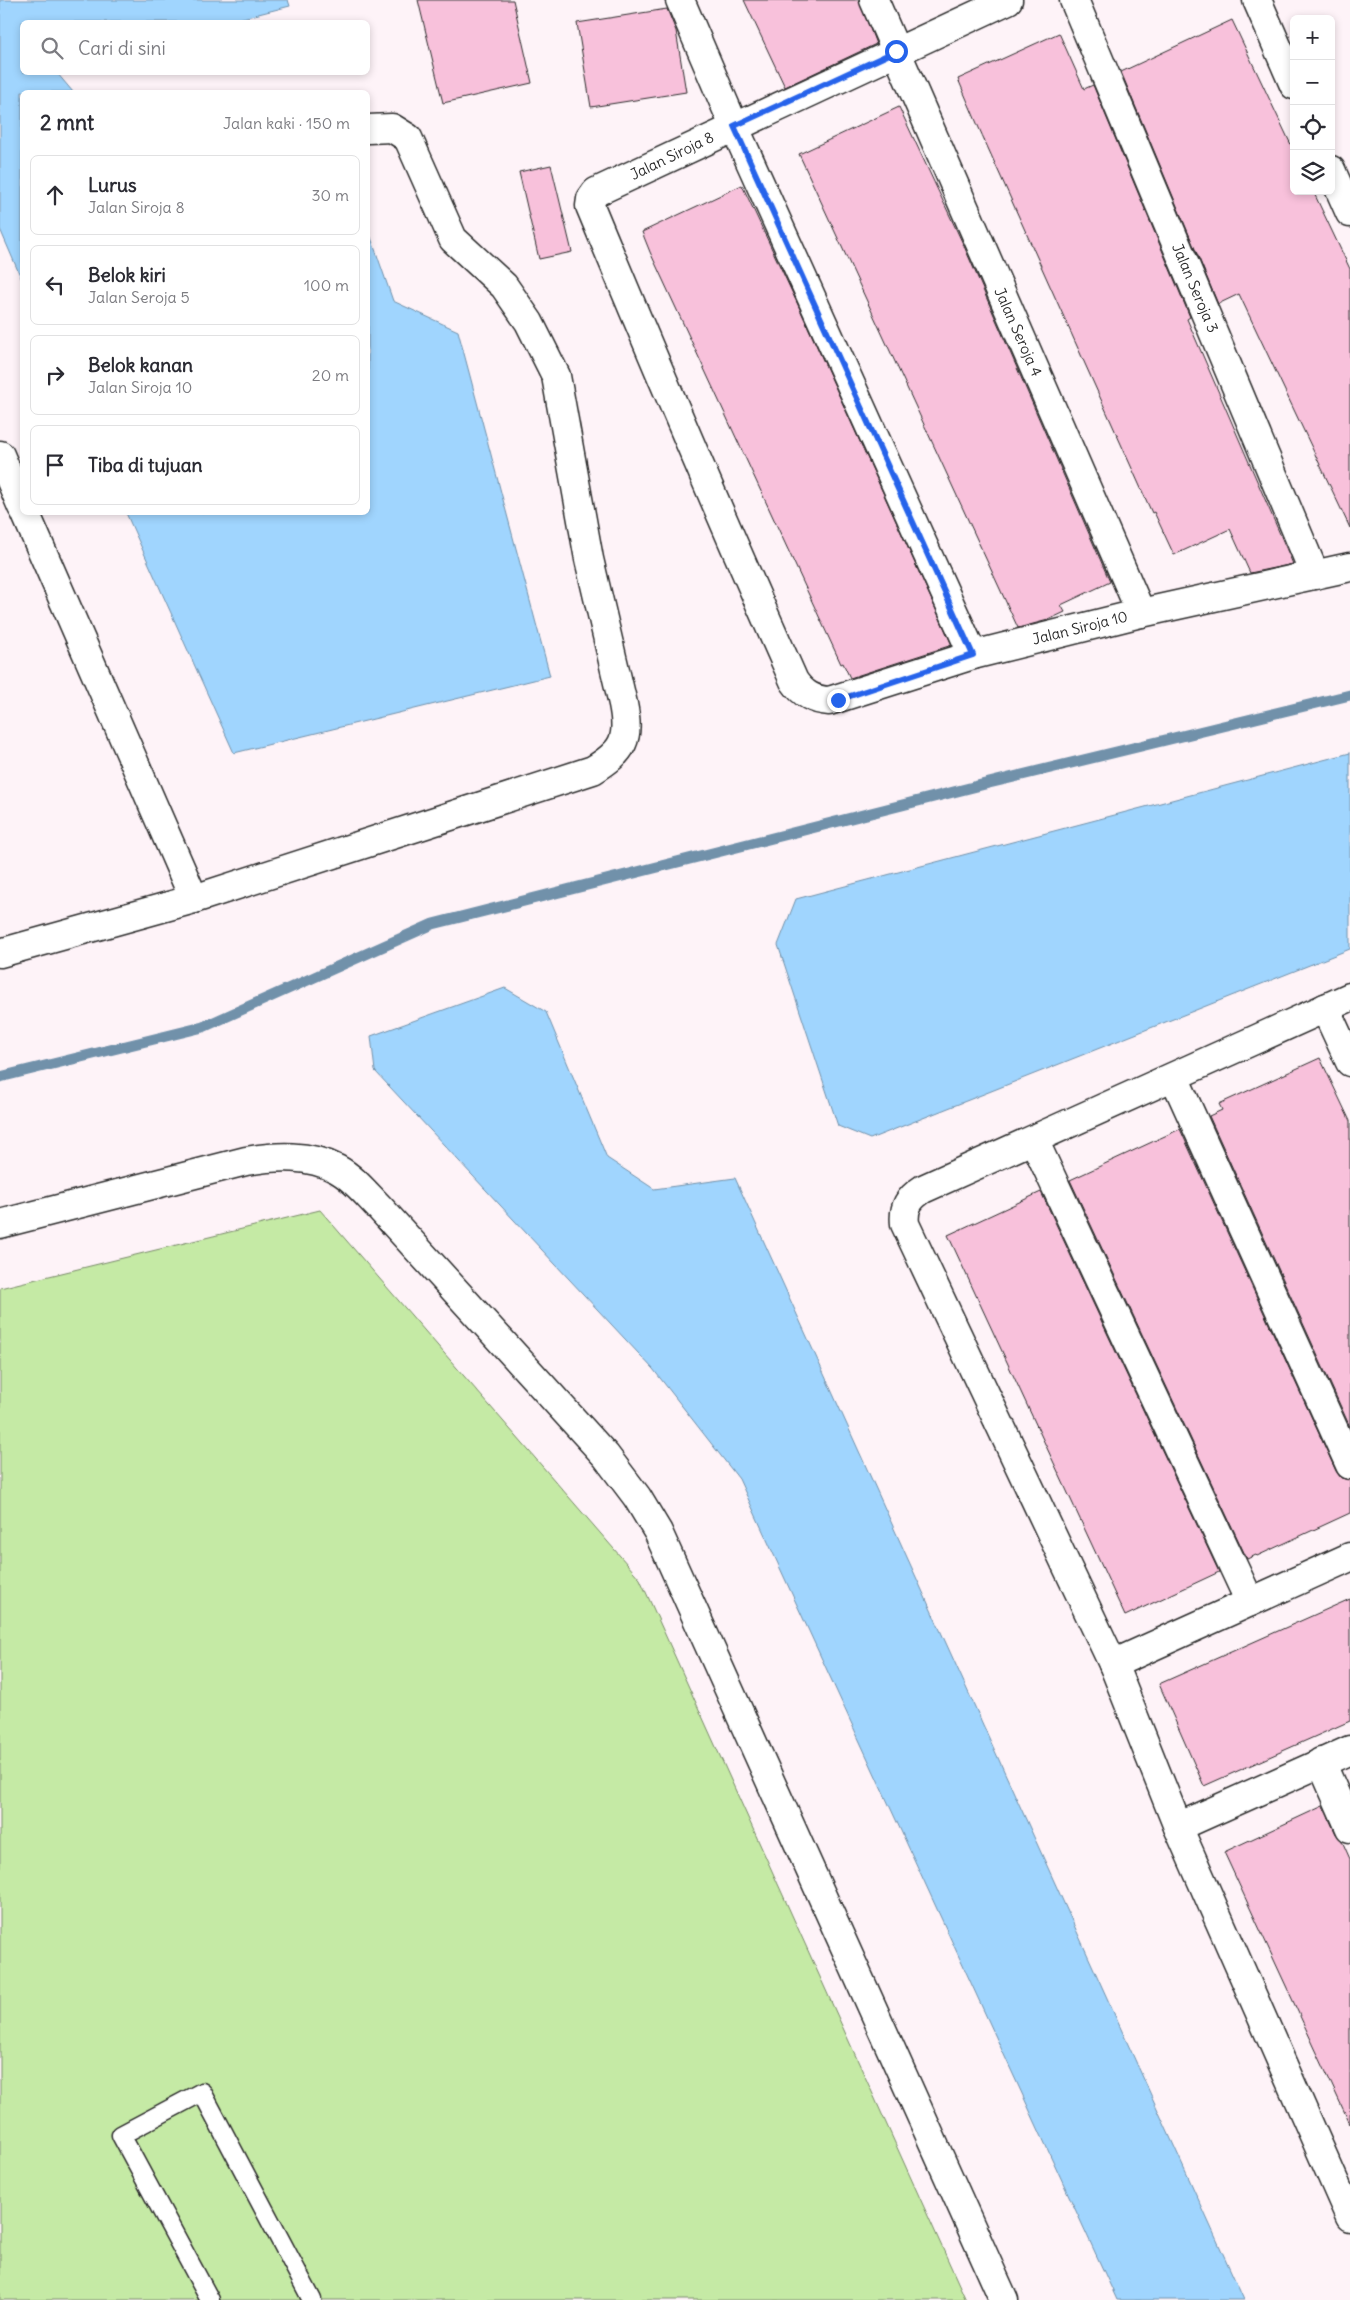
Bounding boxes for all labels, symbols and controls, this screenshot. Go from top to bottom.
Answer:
map controls [1290,15,1335,195]
button: + [1290,15,1335,60]
search box [20,20,370,75]
icon: search [38,34,66,62]
text: Cari di sini [78,36,166,60]
route start [885,40,908,63]
button: − [1290,60,1335,105]
button: locate [1290,105,1335,150]
text: 2 mnt [40,109,94,136]
text: Jalan kaki · 150 m [223,113,350,133]
street label: Jalan Siroja 8 [627,127,717,184]
button: layers [1290,150,1335,195]
text: Lurus [88,173,137,197]
icon: ahead [41,181,69,209]
text: 30 m [312,185,349,205]
text: Jalan Siroja 8 [88,197,185,217]
street label: Jalan Seroja 3 [1168,240,1223,335]
text: Belok kiri [88,263,166,287]
icon: left [41,271,69,299]
text: 100 m [304,275,349,295]
street label: Jalan Seroja 4 [990,284,1047,380]
text: Jalan Seroja 5 [88,287,190,307]
text: Belok kanan [88,353,193,377]
icon: right [41,361,69,389]
text: 20 m [312,365,349,385]
text: Jalan Siroja 10 [88,377,192,397]
icon: arrive [41,451,69,479]
text: Tiba di tujuan [88,453,203,477]
street label: Jalan Siroja 10 [1030,606,1130,649]
route end [827,689,850,712]

